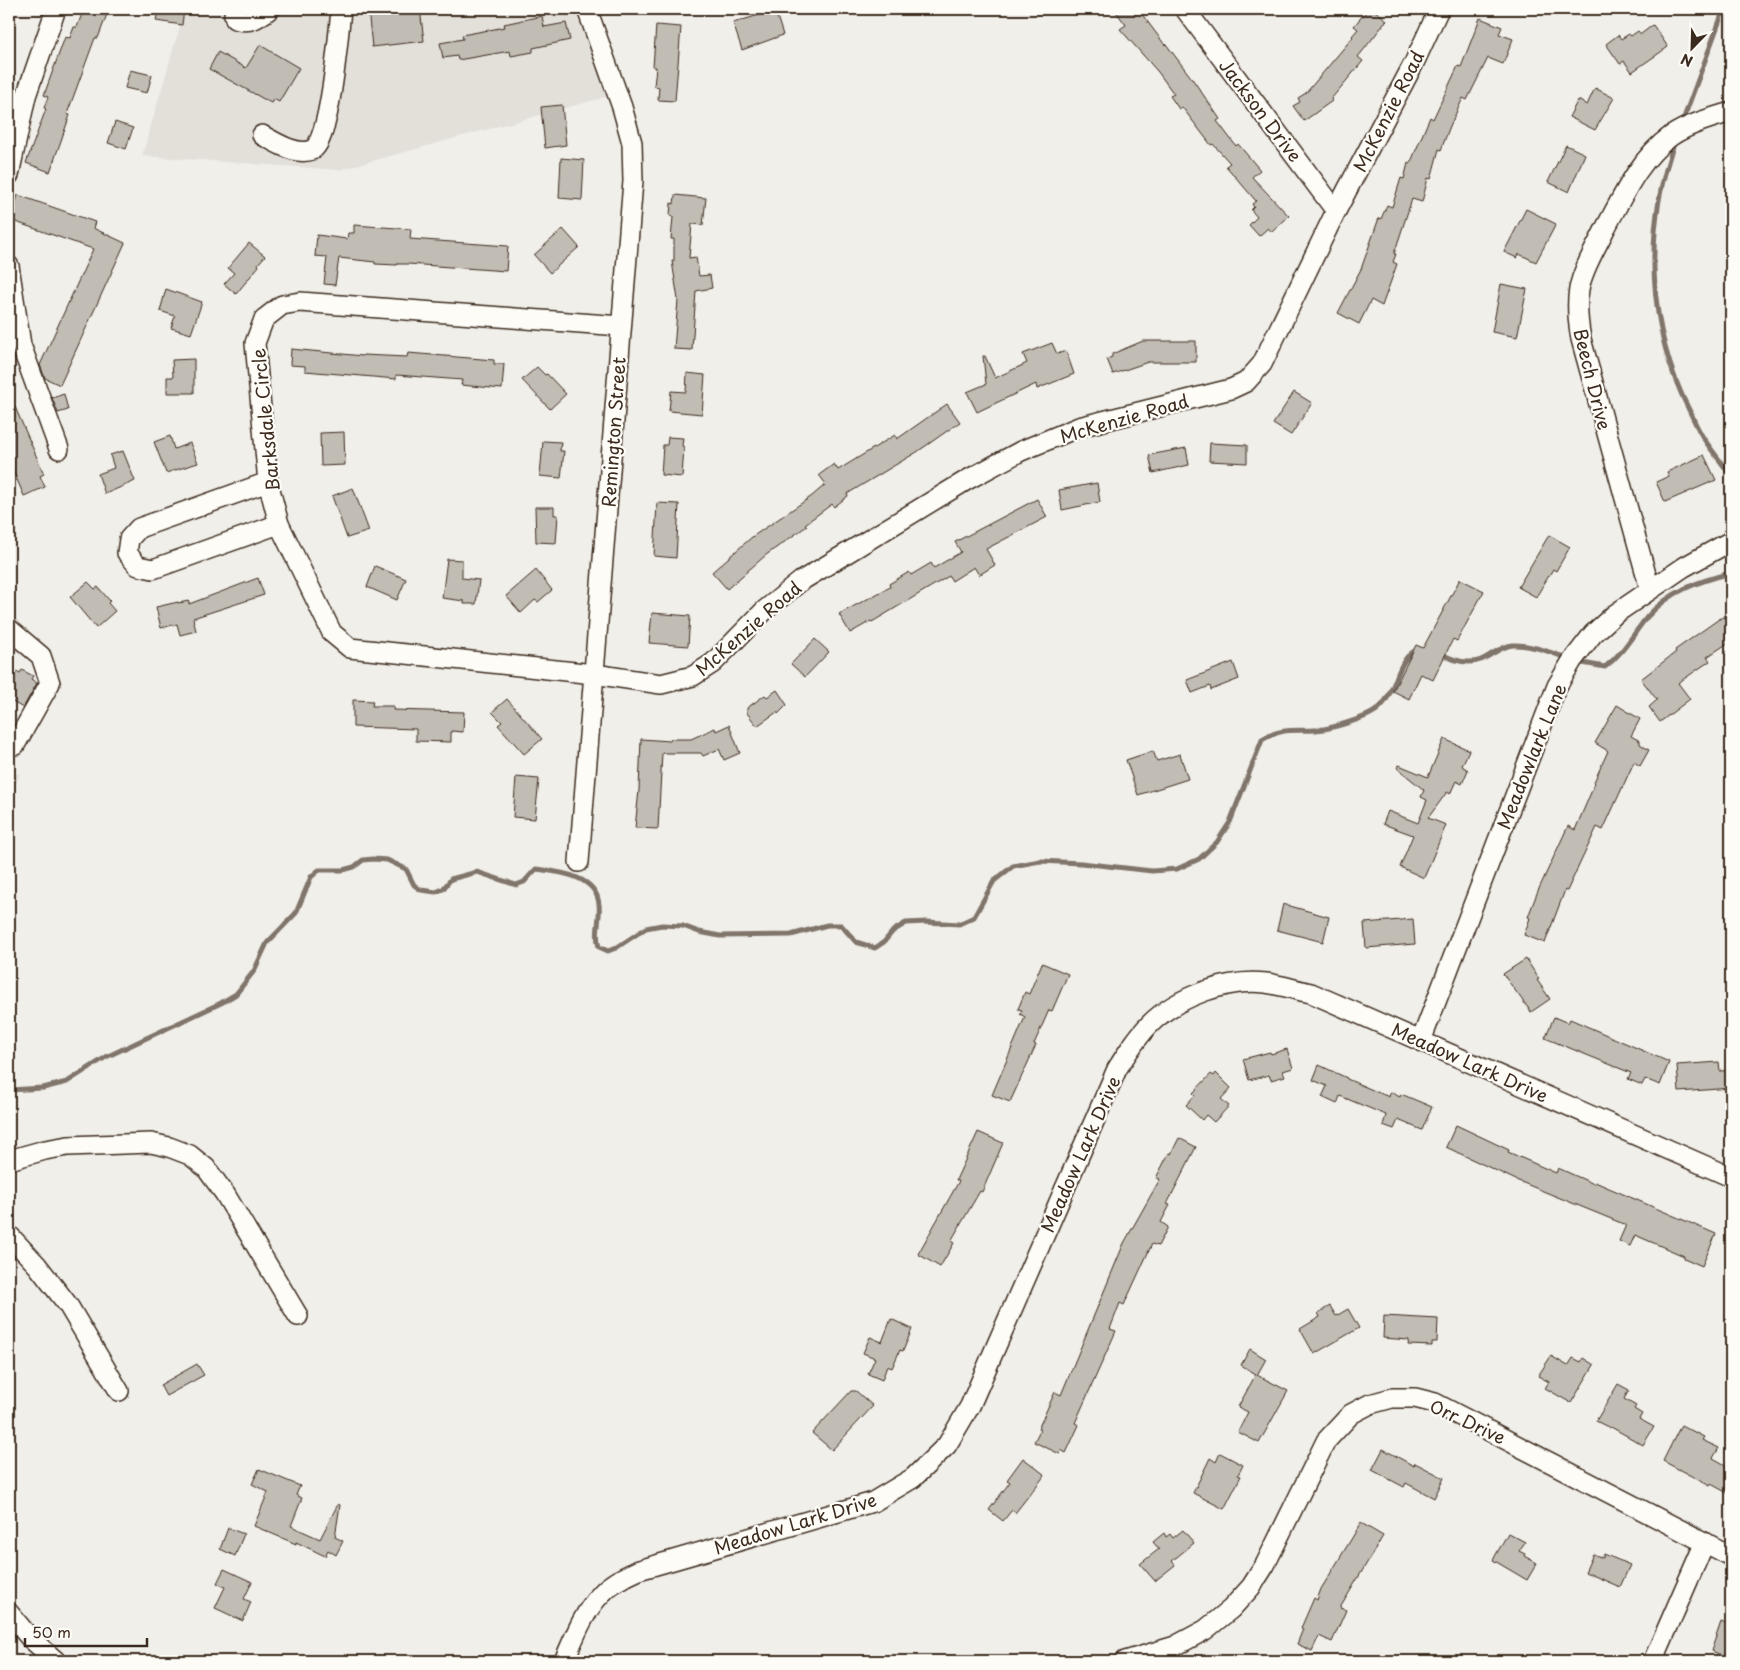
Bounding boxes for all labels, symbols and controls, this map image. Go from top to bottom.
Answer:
north arrow [1668,22,1718,72]
street label: McKenzie Road [1346,46,1430,176]
text: N [1678,49,1696,72]
street label: Jackson Drive [1213,53,1309,167]
street label: Beech Drive [1567,326,1619,432]
street label: Barksdale Circle [244,347,286,493]
street label: Remington Street [594,356,632,508]
street label: McKenzie Road [1056,387,1192,449]
street label: McKenzie Road [689,574,807,682]
street label: Meadowlark Lane [1489,679,1573,833]
street label: Meadow Lark Drive [1387,1015,1553,1109]
street label: Meadow Lark Drive [1033,1071,1127,1237]
street label: Orr Drive [1426,1392,1511,1450]
street label: Meadow Lark Drive [710,1485,880,1561]
scale bar [25,1615,148,1647]
text: 50 m [32,1620,71,1643]

